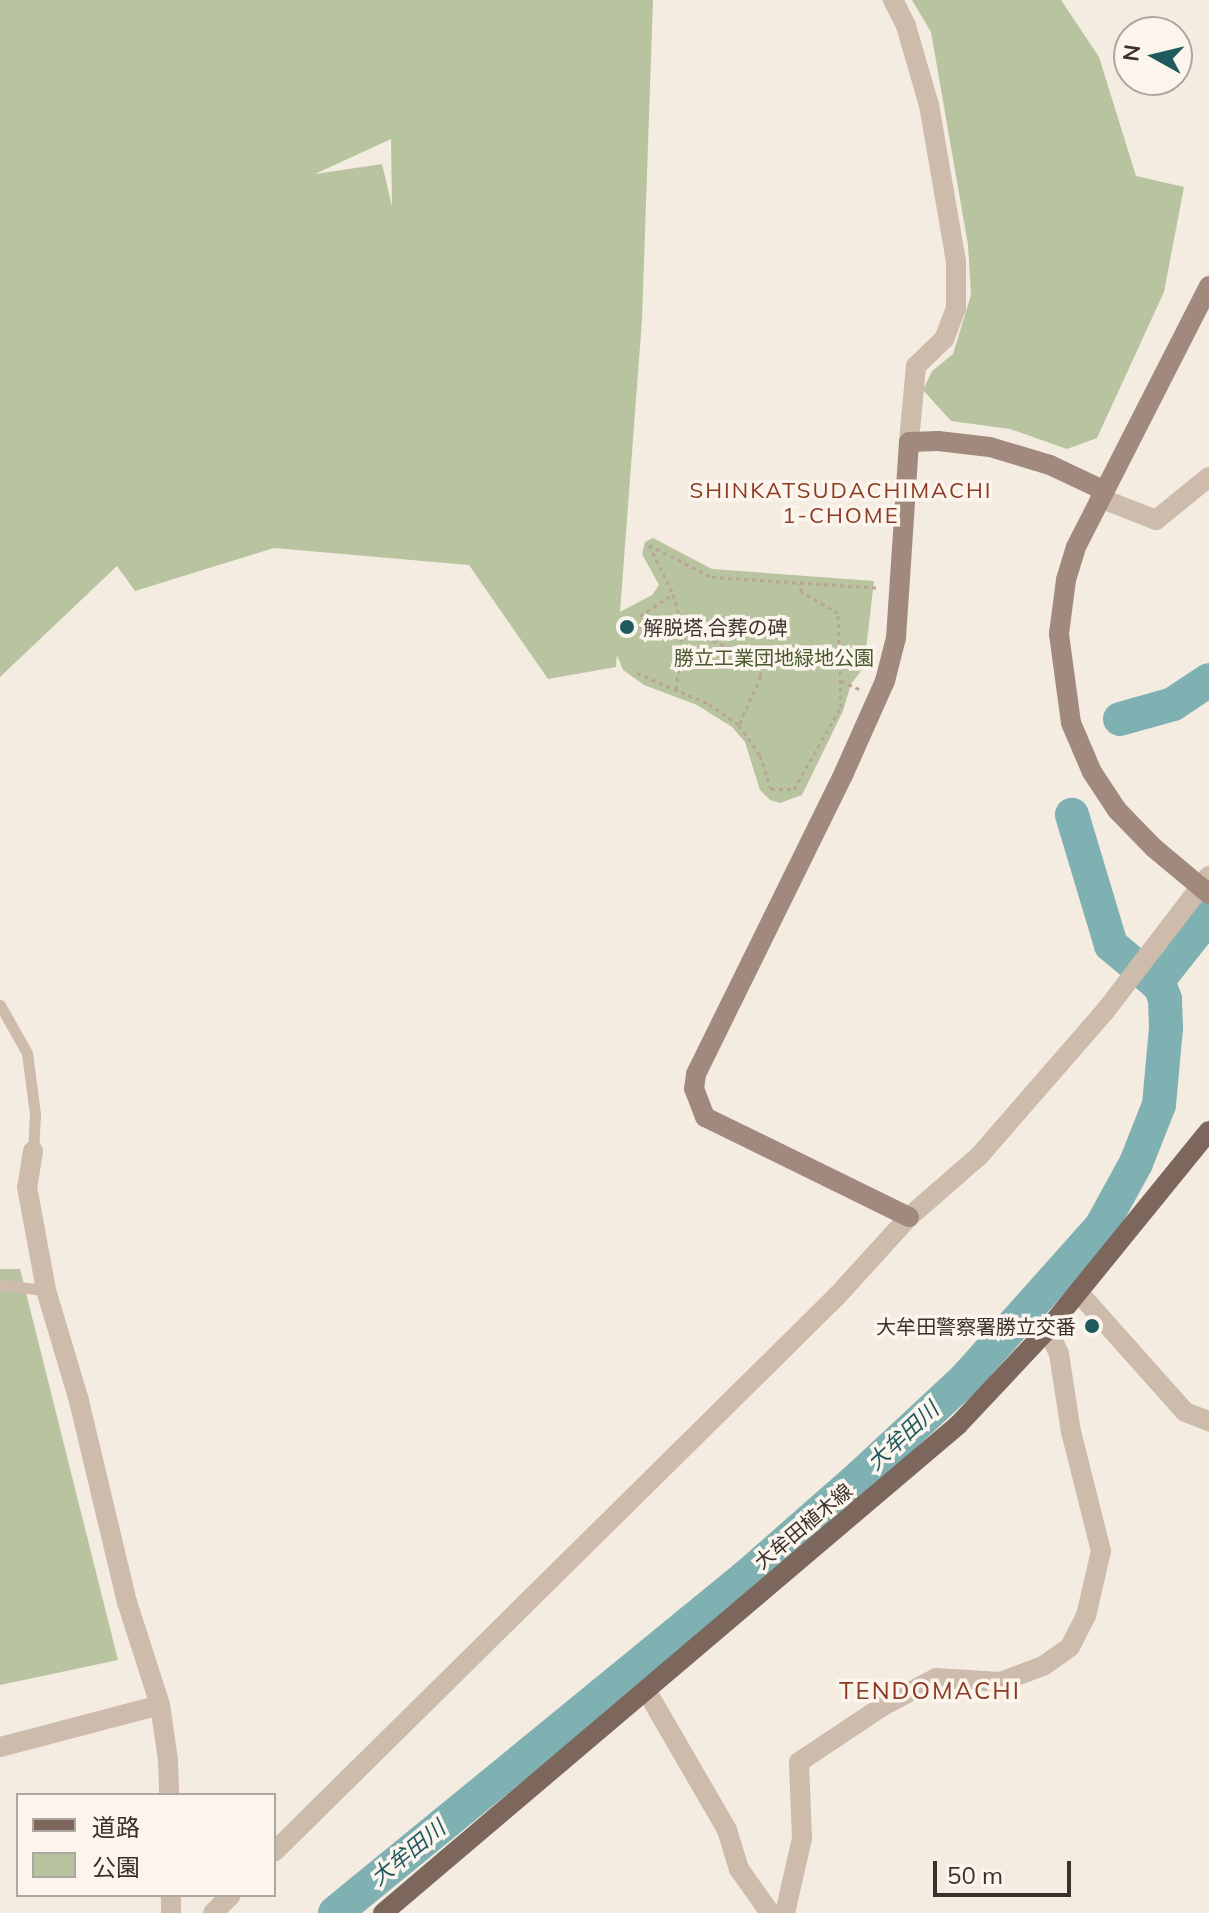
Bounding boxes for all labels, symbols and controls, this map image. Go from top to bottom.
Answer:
north arrow [1113,16,1193,96]
text: N [1116,43,1146,63]
district label: SHINKATSUDACHIMACHI 1-CHOME [689,477,993,528]
place label: 解脱塔,合葬の碑 [643,615,788,639]
marker: 解脱塔,合葬の碑 [618,618,636,636]
park label: 勝立工業団地緑地公園 [674,645,874,669]
place label: 大牟田警察署勝立交番 [876,1314,1076,1338]
marker: 大牟田警察署勝立交番 [1083,1317,1101,1335]
water label: 大牟田川 [862,1396,944,1476]
street label: 大牟田植木線 [749,1478,857,1574]
district label: TENDOMACHI [839,1677,1021,1705]
legend [16,1793,276,1897]
text: 道路 [92,1812,140,1842]
water label: 大牟田川 [365,1815,451,1891]
scale bar [937,1845,1075,1895]
text: 公園 [92,1852,140,1882]
text: 50 m [947,1860,1003,1890]

